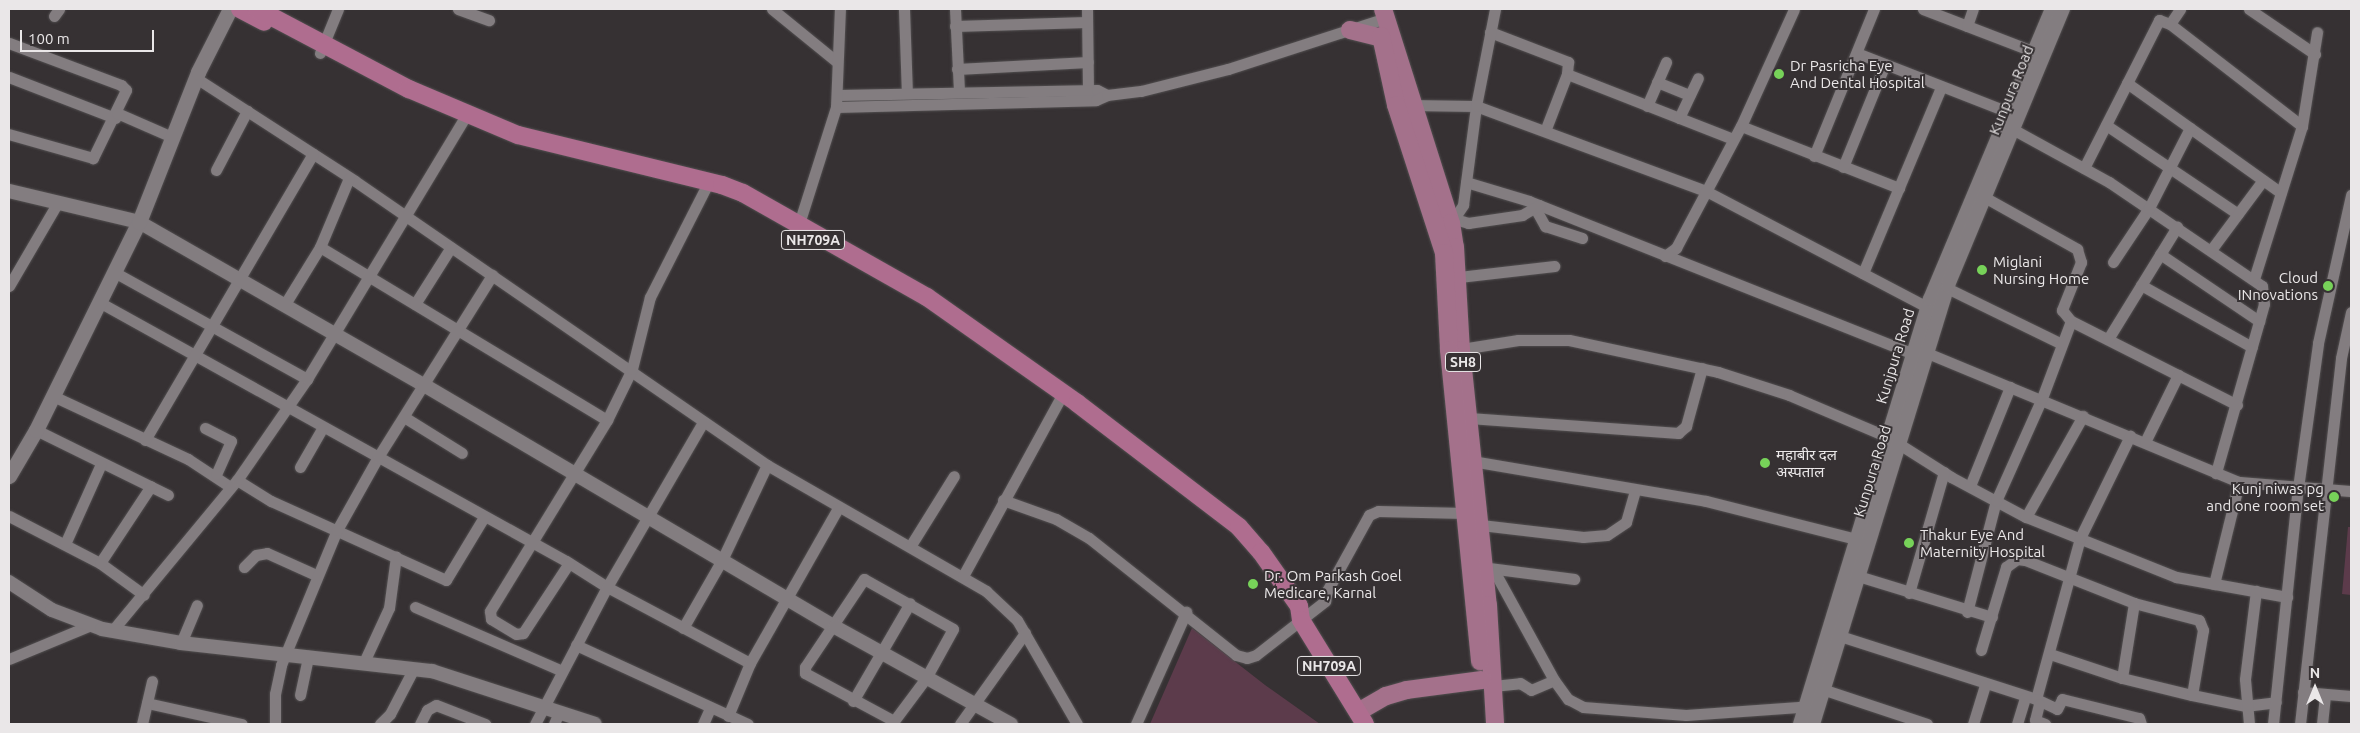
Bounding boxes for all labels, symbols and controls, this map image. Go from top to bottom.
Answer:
scale bar [22,20,156,52]
text: 100 m [28,30,70,47]
street label: Kunpura Road [1985,43,2037,137]
place label: Dr Pasricha Eye And Dental Hospital [1790,56,1925,91]
marker: Dr Pasricha Eye And Dental Hospital [1772,67,1786,81]
road number: NH709A [780,228,846,252]
place label: Miglani Nursing Home [1993,252,2089,287]
marker: Miglani Nursing Home [1975,263,1989,277]
place label: Cloud INnovations [2238,268,2318,303]
marker: Cloud INnovations [2322,280,2334,292]
street label: Kunjpura Road [1872,306,1918,406]
road number: SH8 [1444,351,1482,374]
street label: Kunpura Road [1850,423,1894,519]
place label: महाबीर दल अस्पताल [1776,445,1837,480]
marker: महाबीर दल अस्पताल [1758,456,1772,470]
place label: Kunj niwas pg and one room set [2206,479,2324,514]
marker: Kunj niwas pg and one room set [2328,491,2340,503]
place label: Thakur Eye And Maternity Hospital [1920,525,2045,560]
marker: Thakur Eye And Maternity Hospital [1902,536,1916,550]
place label: Dr. Om Parkash Goel Medicare, Karnal [1264,566,1402,601]
marker: Dr. Om Parkash Goel Medicare, Karnal [1246,577,1260,591]
road number: NH709A [1296,654,1362,678]
north arrow [2290,663,2340,713]
text: N [2310,665,2320,681]

